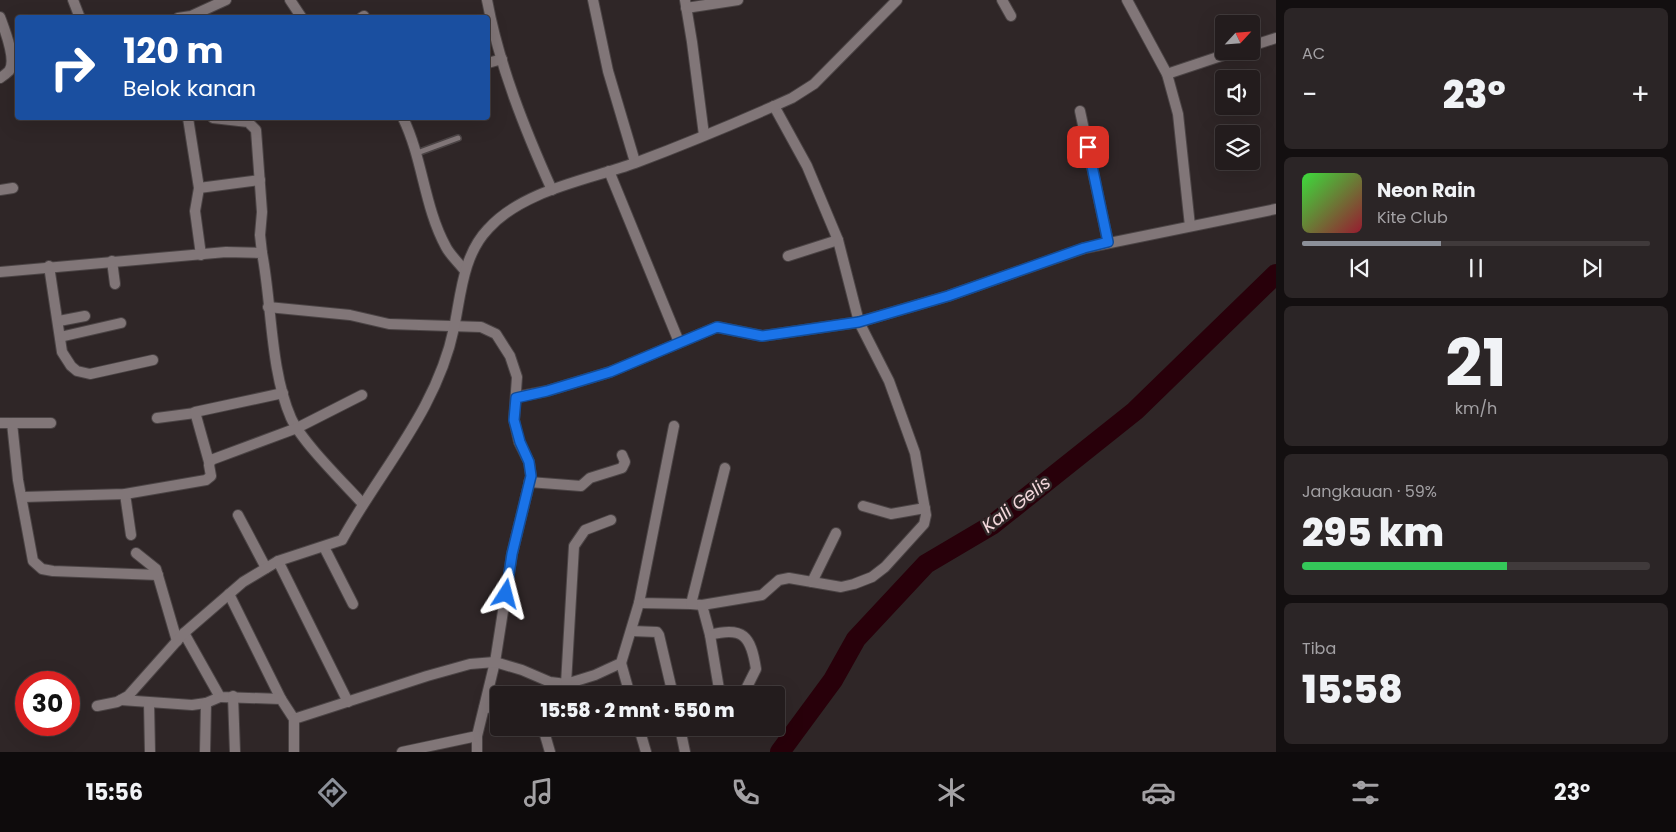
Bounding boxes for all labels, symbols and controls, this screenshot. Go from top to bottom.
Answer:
north arrow [1215,15,1260,60]
map controls [1215,15,1260,170]
text: 120 m [123,26,223,75]
icon: right [40,35,105,100]
text: AC [1302,42,1325,65]
text: 23° [1443,68,1506,121]
button: sound [1215,70,1260,115]
text: Belok kanan [123,73,256,104]
text: − [1302,75,1317,114]
text: + [1631,75,1650,114]
button: layers [1215,125,1260,170]
pin [1067,126,1109,168]
icon: arrive [1074,133,1102,161]
text: Neon Rain [1377,177,1476,204]
text: Kite Club [1377,206,1448,229]
icon: previous [1346,254,1374,282]
icon: pause [1462,254,1490,282]
icon: next [1578,254,1606,282]
text: 21 [1445,318,1507,409]
text: km/h [1455,397,1497,420]
water label: Kali Gelis [976,470,1056,538]
text: Jangkauan · 59% [1302,480,1437,503]
text: 295 km [1302,506,1444,559]
position arrow [479,567,531,619]
text: Tiba [1302,637,1336,660]
text: 15:58 [1302,663,1403,716]
speed limit sign: 30 [15,671,80,736]
text: 15:58 · 2 mnt · 550 m [540,697,735,724]
icon: directions [315,775,350,810]
icon: music [521,775,556,810]
icon: phone [728,775,763,810]
icon: climate [934,775,969,810]
icon: car [1141,775,1176,810]
icon: filters [1348,775,1383,810]
text: 15:56 [86,777,143,808]
text: 23° [1554,777,1590,808]

